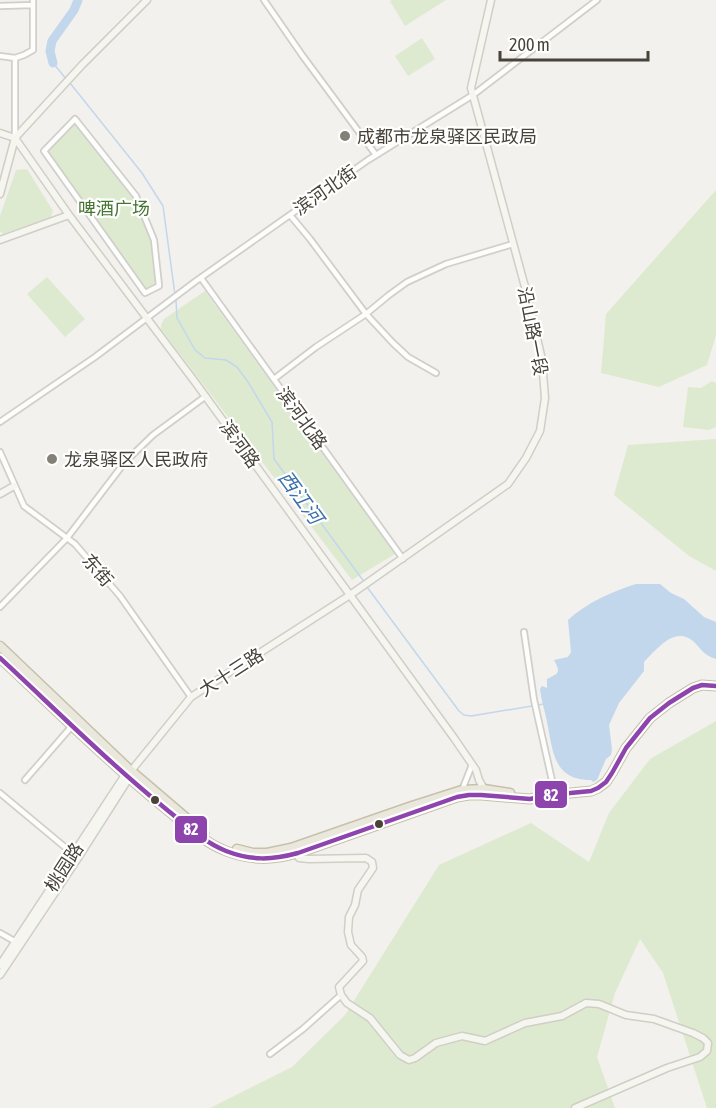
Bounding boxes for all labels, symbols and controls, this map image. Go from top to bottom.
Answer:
scale bar [500,24,648,62]
text: 200 m [509,34,550,55]
place label: 成都市龙泉驿区民政局 [357,126,537,147]
marker: 成都市龙泉驿区民政局 [338,129,352,143]
street label: 滨河北街 [289,161,361,219]
park label: 啤酒广场 [78,198,150,219]
street label: 沿山路一段 [514,285,552,377]
street label: 滨河北路 [272,383,332,453]
street label: 滨河路 [216,416,264,472]
place label: 龙泉驿区人民政府 [64,449,208,470]
marker: 龙泉驿区人民政府 [45,452,59,466]
water label: 西江河 [274,466,330,531]
street label: 东街 [78,550,118,590]
street label: 大十三路 [195,644,267,700]
line badge: 82 [534,780,568,809]
text: 82 [543,786,559,804]
unlabelled marker [149,794,161,806]
line badge: 82 [174,815,208,844]
unlabelled marker [373,818,385,830]
text: 82 [183,820,199,838]
street label: 桃园路 [40,839,88,895]

